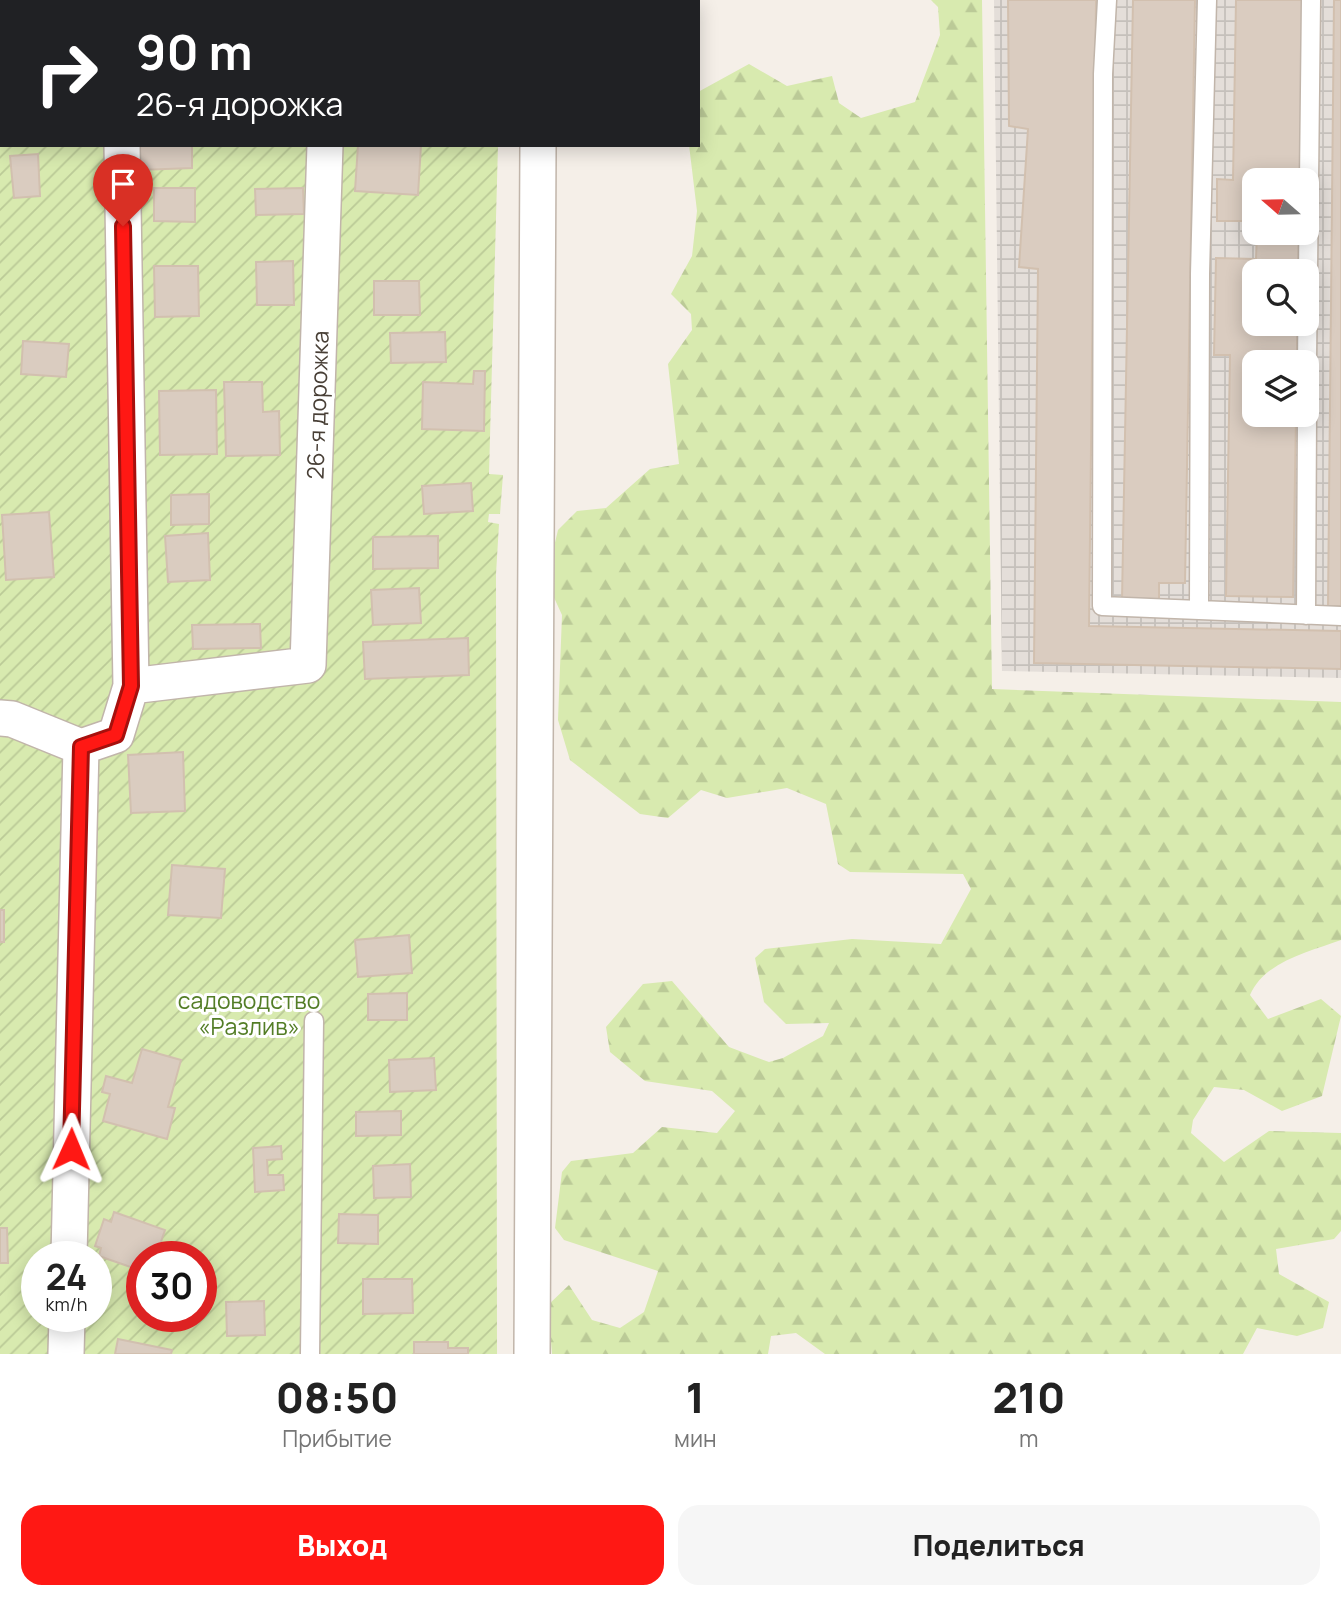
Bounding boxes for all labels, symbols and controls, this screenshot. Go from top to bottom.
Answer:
text: 90 m [136,18,253,85]
icon: right [21,28,112,119]
text: 26-я дорожка [136,82,343,126]
pin [93,154,153,226]
icon: arrive [104,165,142,203]
north arrow [1242,168,1320,245]
map controls [1242,168,1319,427]
button: search [1242,259,1319,336]
street label: 26-я дорожка [298,330,336,480]
button: layers [1242,350,1319,427]
park label: садоводство «Разлив» [178,984,320,1042]
position arrow [34,1112,108,1186]
speed limit sign: 30 [126,1241,217,1332]
text: 24 [46,1253,87,1301]
text: km/h [46,1292,87,1316]
text: 08:50 [276,1368,398,1426]
text: 1 [686,1368,705,1426]
text: 210 [992,1368,1065,1426]
text: Прибытие [282,1422,392,1454]
text: мин [674,1422,717,1454]
text: m [1019,1422,1039,1454]
button: Выход [21,1505,664,1585]
button: Поделиться [678,1505,1320,1585]

